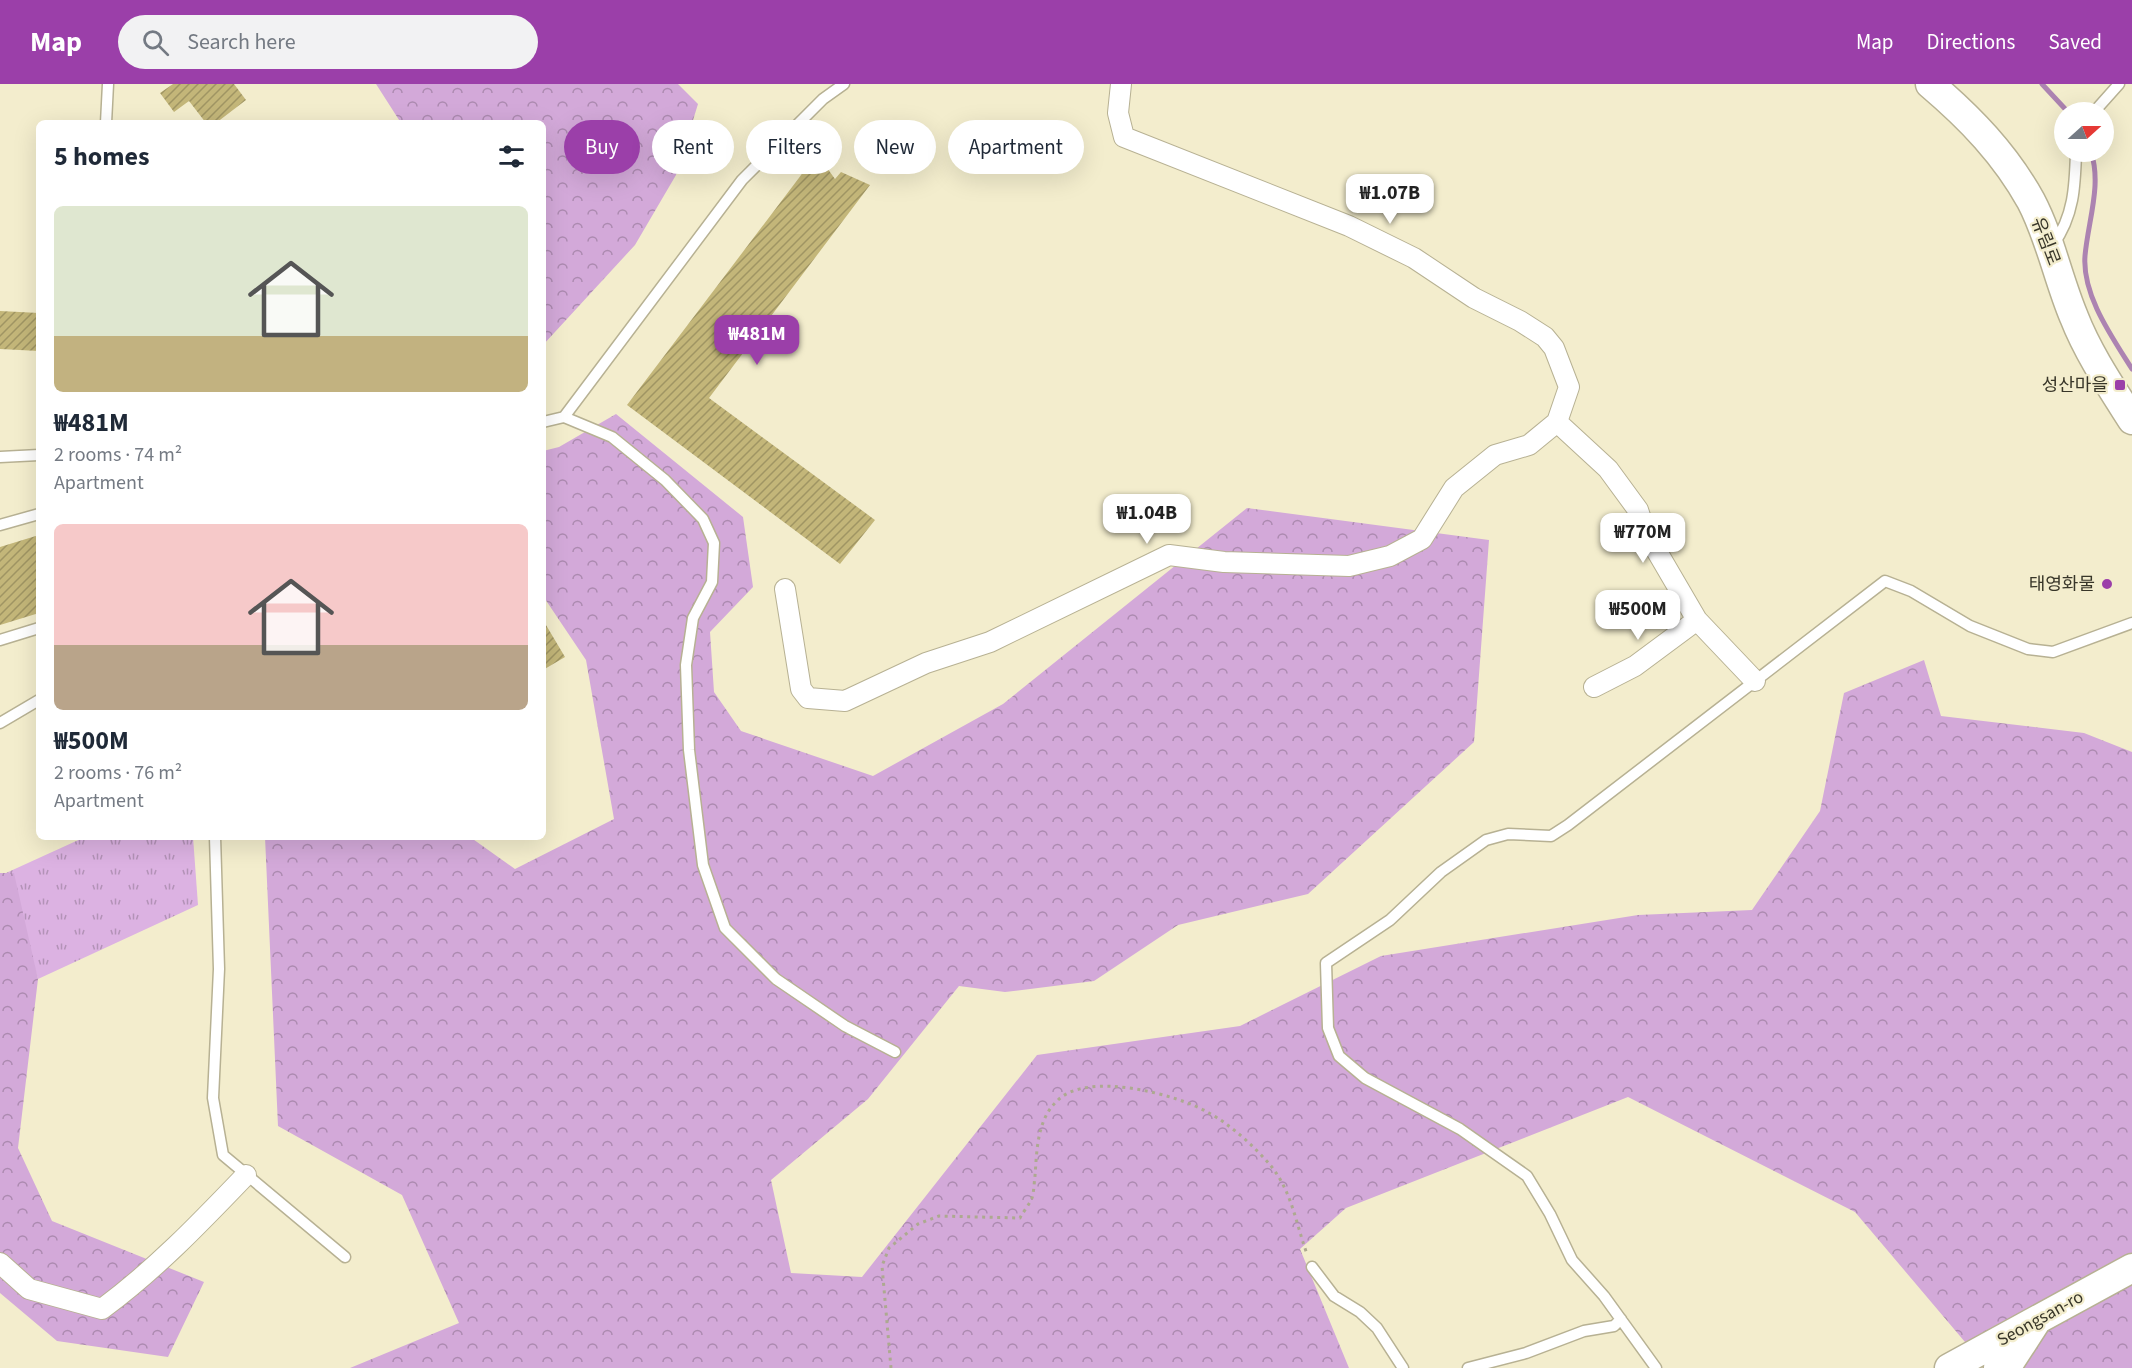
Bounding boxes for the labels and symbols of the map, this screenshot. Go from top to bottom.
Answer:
north arrow [2054,102,2114,162]
pin: ₩1.07B [1341,174,1439,225]
street label: 유림로 [2025,214,2066,269]
pin: ₩481M [715,315,799,366]
place label: 성산마을 [2042,373,2108,398]
marker: 성산마을 [2113,378,2127,392]
pin: ₩1.04B [1098,494,1196,545]
pin: ₩770M [1601,513,1685,564]
place label: 태영화물 [2029,572,2095,597]
marker: 태영화물 [2100,577,2114,591]
pin: ₩500M [1596,590,1680,641]
street label: Seongsan-ro [1993,1284,2088,1352]

